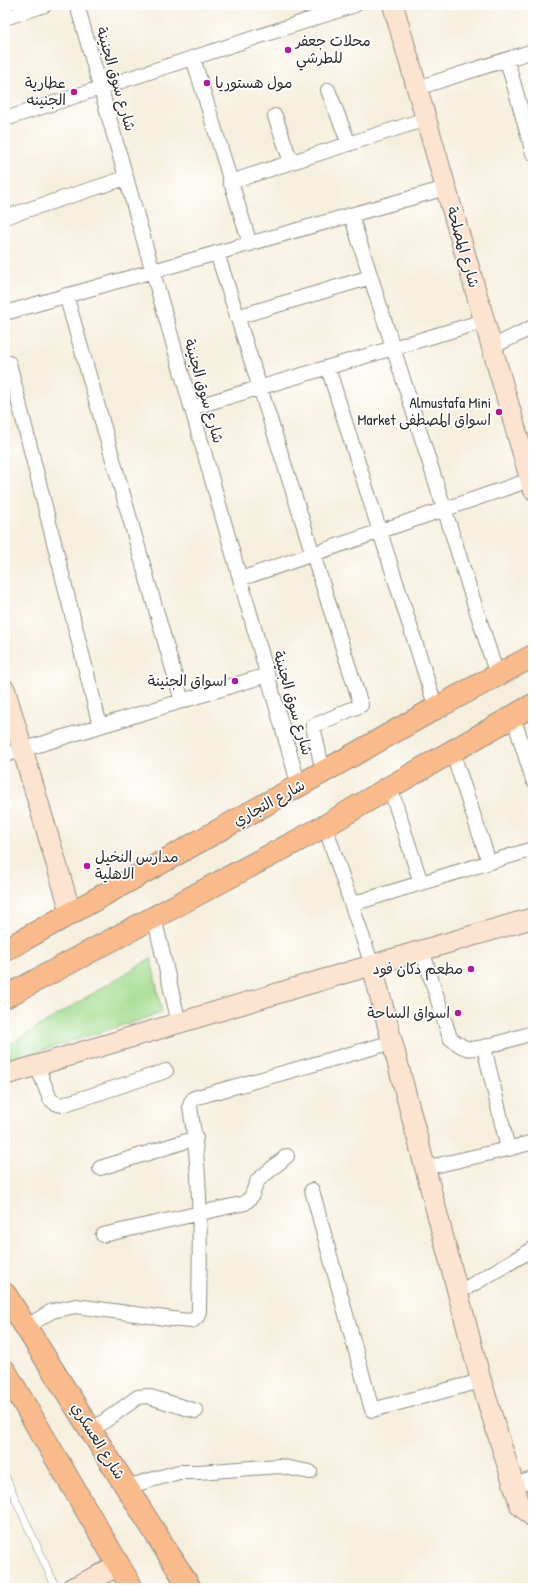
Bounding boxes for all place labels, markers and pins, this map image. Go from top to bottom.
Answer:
place label: محلات جعفر للطرشي [294,30,371,71]
marker: محلات جعفر للطرشي [283,45,293,55]
place label: عطارية الجنينه [25,72,66,110]
place label: مول هستوريا [215,72,293,93]
marker: مول هستوريا [202,78,212,88]
marker: عطارية الجنينه [69,87,79,97]
place label: Almustafa Mini Market اسواق المصطفى [358,392,491,430]
marker: Almustafa Mini Market اسواق المصطفى [494,407,504,417]
place label: اسواق الجنينة [148,670,227,691]
marker: اسواق الجنينة [230,676,240,686]
place label: مدارس النخيل الاهلية [95,846,178,884]
marker: مدارس النخيل الاهلية [82,861,92,871]
place label: مطعم دكان فود [373,958,463,981]
marker: مطعم دكان فود [466,964,476,974]
place label: اسواق الساحة [367,1002,450,1023]
marker: اسواق الساحة [453,1008,463,1018]

